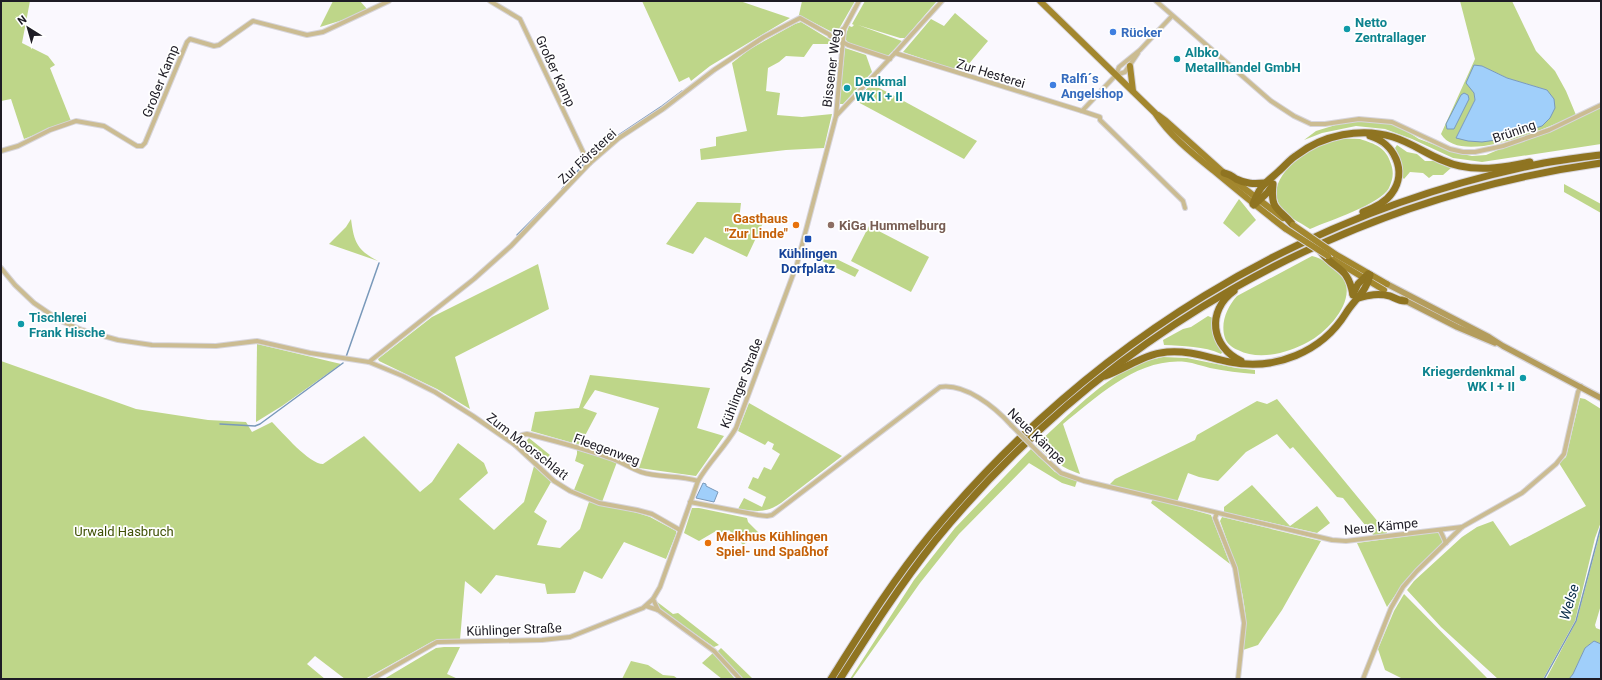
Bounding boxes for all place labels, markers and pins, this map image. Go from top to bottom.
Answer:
place label: Netto Zentrallager [1355,15,1426,45]
marker: Netto Zentrallager [1342,24,1352,34]
place label: Rücker [1121,25,1162,40]
marker: Rücker [1108,27,1118,37]
place label: Albko Metallhandel GmbH [1185,45,1301,75]
marker: Albko Metallhandel GmbH [1172,54,1182,64]
place label: Ralfi´s Angelshop [1061,71,1123,101]
place label: Denkmal WK I + II [855,74,906,104]
marker: Ralfi´s Angelshop [1048,80,1058,90]
marker: Denkmal WK I + II [842,83,852,93]
place label: Gasthaus "Zur Linde" [725,211,788,241]
place label: KiGa Hummelburg [839,218,946,233]
marker: Gasthaus "Zur Linde" [791,220,801,230]
marker: KiGa Hummelburg [826,220,836,230]
marker: Kühlingen Dorfplatz [803,234,813,244]
place label: Kühlingen Dorfplatz [779,246,837,276]
place label: Tischlerei Frank Hische [29,310,105,340]
marker: Tischlerei Frank Hische [16,319,26,329]
place label: Kriegerdenkmal WK I + II [1422,364,1515,394]
marker: Kriegerdenkmal WK I + II [1518,373,1528,383]
place label: Melkhus Kühlingen Spiel- und Spaßhof [716,529,829,559]
marker: Melkhus Kühlingen Spiel- und Spaßhof [703,538,713,548]

